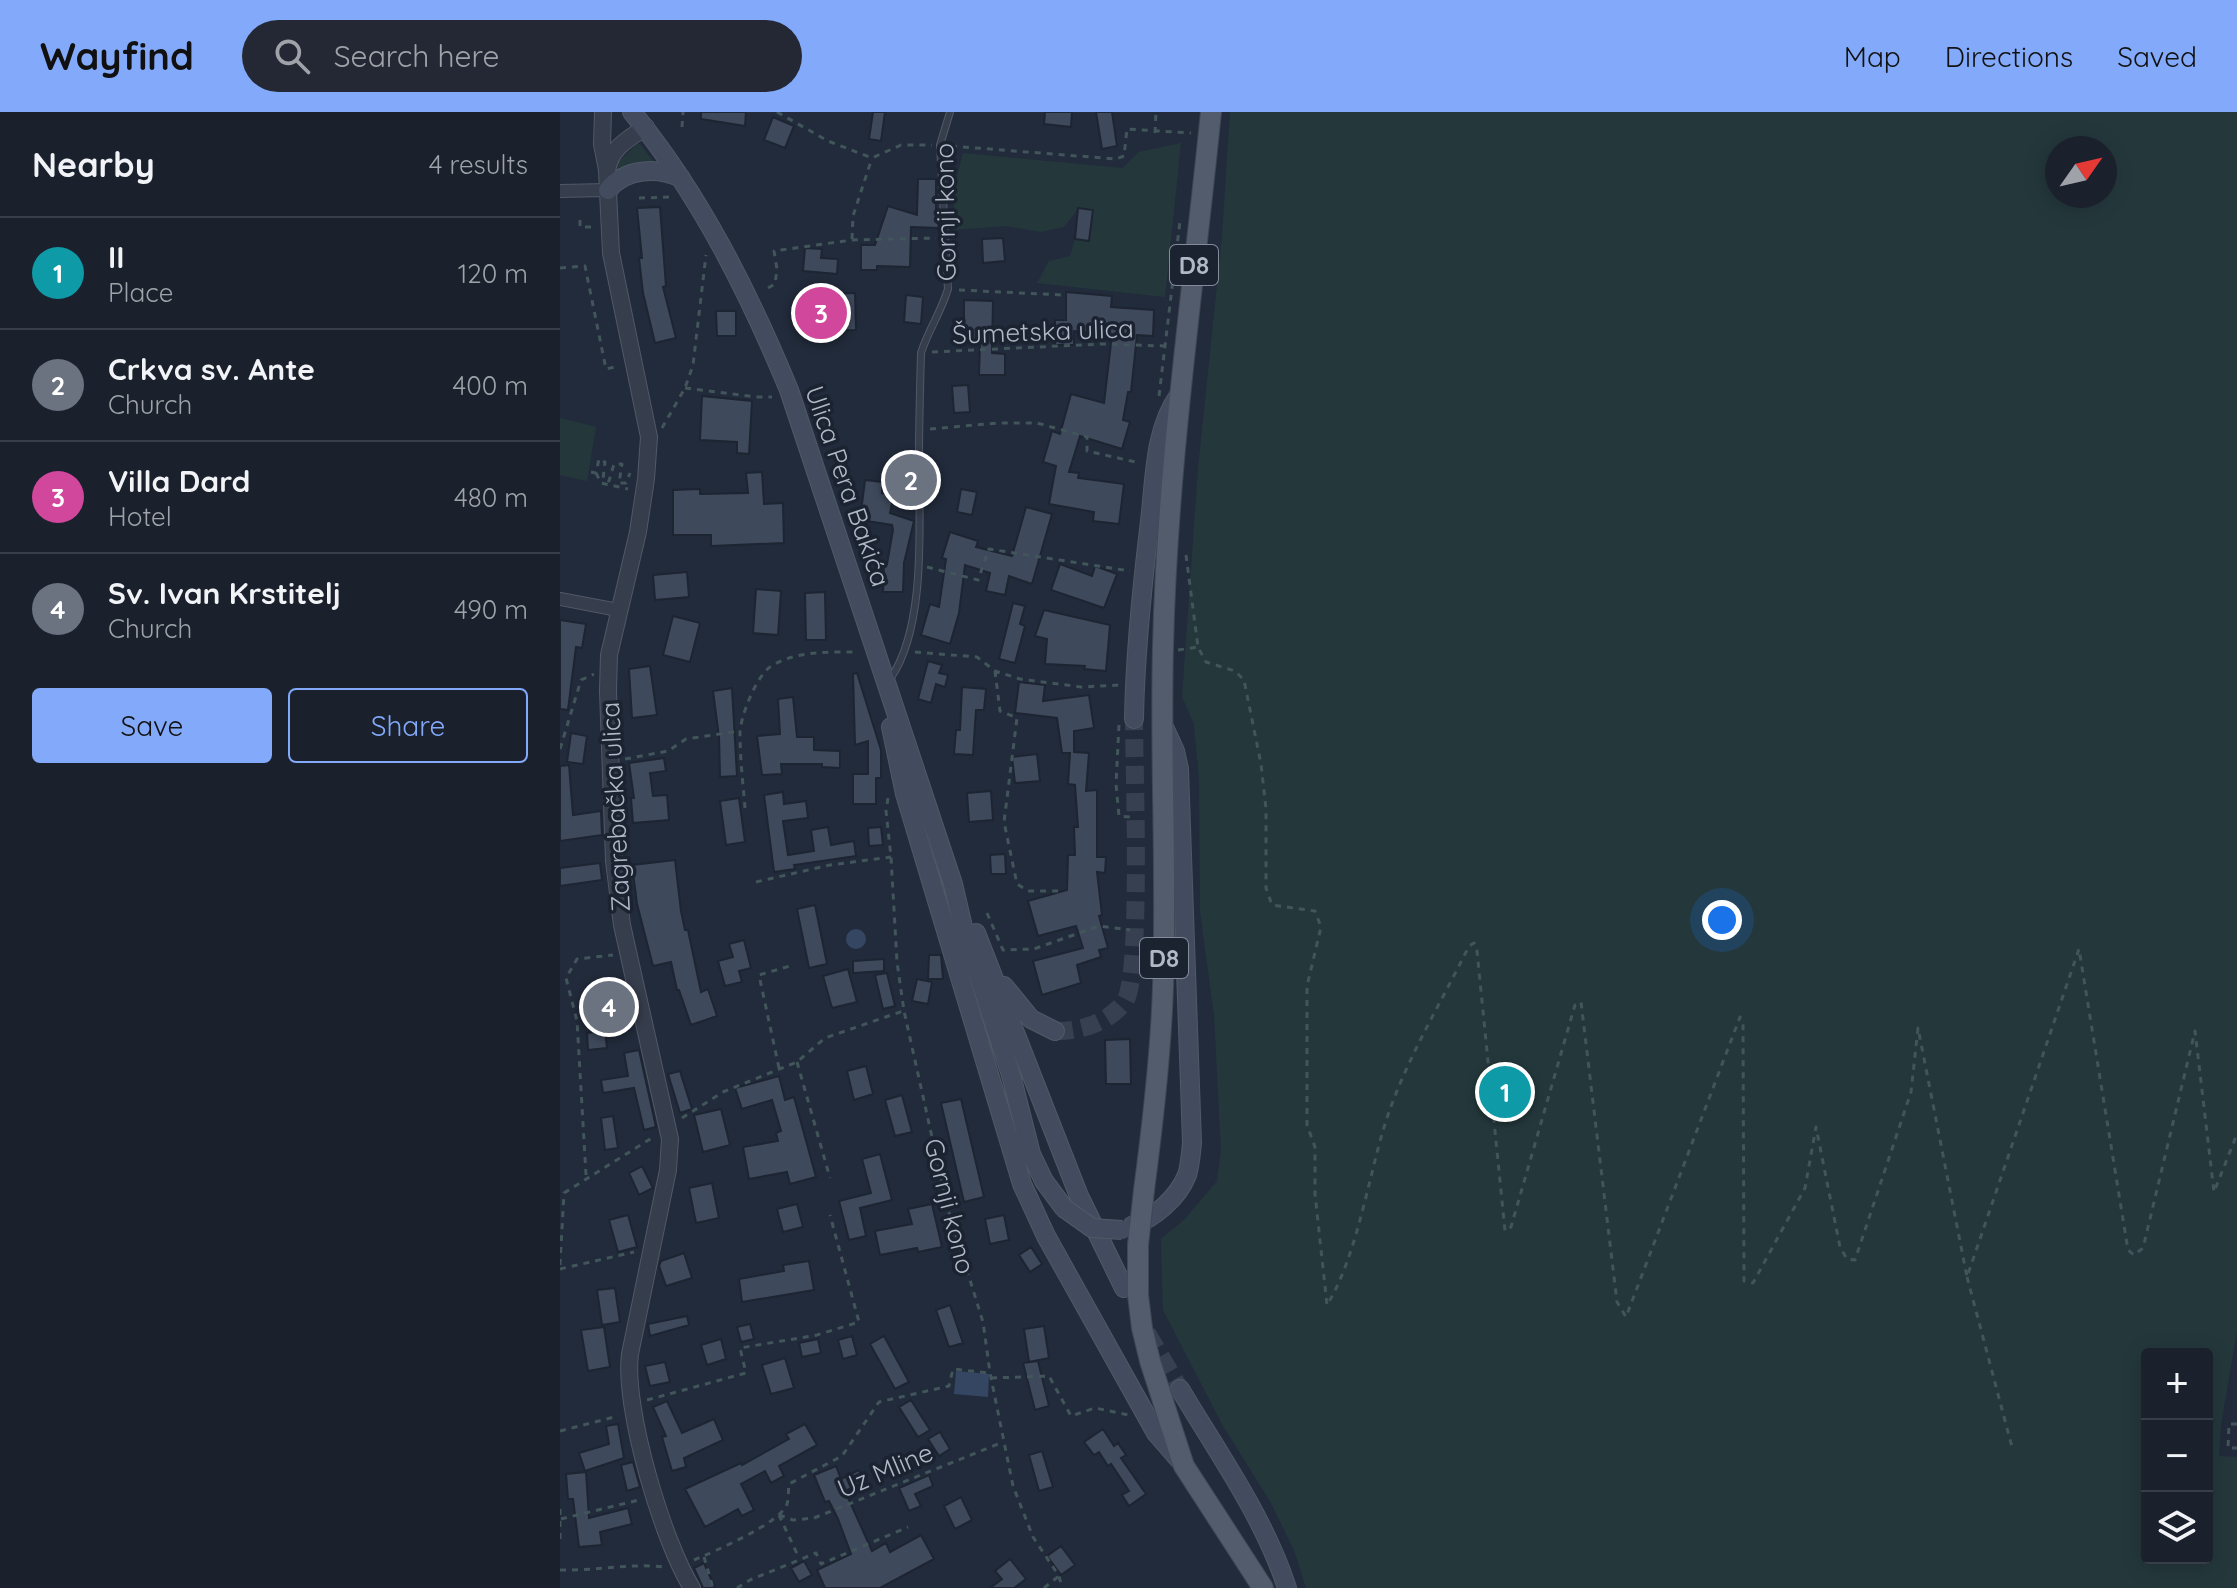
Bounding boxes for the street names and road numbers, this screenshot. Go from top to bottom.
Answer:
street label: Gornji kono [927,143,963,281]
road number: D8 [1170,245,1218,285]
street label: Šumetska ulica [952,311,1134,351]
street label: Ulica Pera Bakića [798,381,898,591]
street label: Zagrebačka ulica [593,701,637,913]
road number: D8 [1140,938,1188,978]
street label: Gornji kono [917,1135,983,1277]
street label: Uz Mline [832,1435,938,1505]

